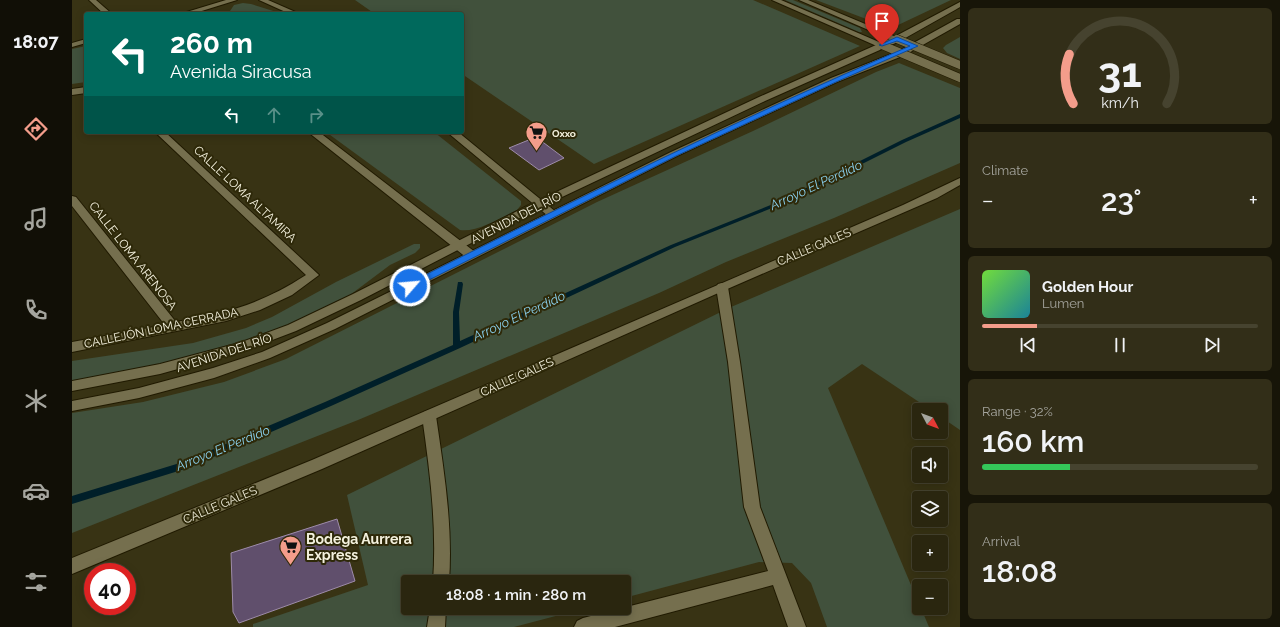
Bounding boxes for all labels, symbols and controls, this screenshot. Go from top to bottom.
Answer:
pin [865,4,899,45]
icon: arrive [871,10,893,32]
text: 260 m [170,27,253,60]
icon: left [104,28,156,80]
text: 18:07 [13,31,59,52]
text: 31 [1098,48,1142,97]
text: Avenida Siracusa [170,61,311,82]
text: km/h [1101,94,1139,110]
icon: left [221,104,243,126]
icon: ahead [263,104,285,126]
icon: right [305,104,327,126]
icon: directions [22,115,50,143]
supermarket icon: Oxxo [524,120,550,153]
place label: Oxxo [552,128,576,139]
street label: CALLE LOMA ALTAMIRA [191,143,299,245]
water label: Arroyo El Perdido [767,157,864,213]
text: Climate [982,163,1028,178]
text: 23° [1101,183,1142,218]
text: − [982,187,994,213]
text: + [1249,187,1258,213]
street label: AVENIDA DEL RÍO [468,189,564,247]
street label: CALLE LOMA ARENOSA [86,199,180,313]
icon: music [22,205,50,233]
street label: CALLE GALES [775,225,853,269]
position arrow [389,265,431,307]
text: Golden Hour [1042,278,1133,296]
water label: Arroyo El Perdido [470,288,567,344]
icon: phone [22,296,50,324]
text: Lumen [1042,296,1084,311]
street label: CALLEJÓN LOMA CERRADA [83,305,239,351]
street label: AVENIDA DEL RÍO [174,331,274,375]
icon: previous [1017,334,1039,356]
icon: pause [1109,334,1131,356]
icon: next [1201,334,1223,356]
street label: CALLE GALES [478,355,556,399]
icon: climate [22,387,50,415]
north arrow [912,403,948,439]
map controls [912,403,948,615]
text: Range · 32% [982,404,1053,419]
water label: Arroyo El Perdido [173,422,272,474]
text: 160 km [982,424,1084,459]
button: sound [912,447,948,483]
icon: car [22,477,50,505]
street label: CALLE GALES [181,483,259,527]
button: layers [912,491,948,527]
place label: Bodega Aurrera Express [306,531,412,563]
supermarket icon: Bodega Aurrera Express [278,534,304,567]
text: Arrival [982,534,1020,549]
button: + [912,535,948,571]
text: 18:08 [982,554,1057,589]
speed limit sign: 40 [84,563,136,615]
icon: filters [22,568,50,596]
button: − [912,579,948,615]
text: 18:08 · 1 min · 280 m [446,586,586,604]

